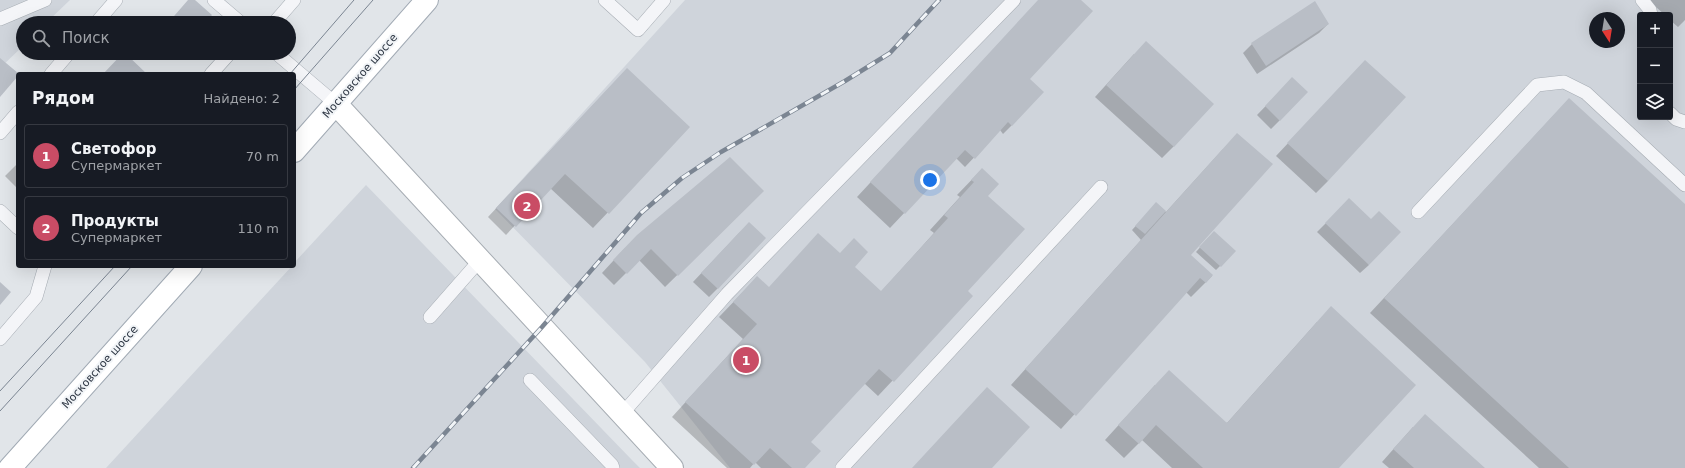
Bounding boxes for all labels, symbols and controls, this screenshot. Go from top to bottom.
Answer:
north arrow [1589,12,1625,48]
map controls [1637,12,1673,120]
button: + [1637,12,1673,48]
search box [16,16,296,60]
icon: search [30,27,52,49]
text: Поиск [62,29,110,47]
street label: Московское шоссе [320,31,400,121]
button: − [1637,48,1673,84]
button: layers [1637,84,1673,120]
text: Рядом [32,88,95,108]
text: Найдено: 2 [204,91,280,106]
text: Светофор [71,140,157,158]
text: 1 [41,149,51,164]
text: 70 m [246,149,279,164]
text: Супермаркет [71,158,162,173]
your location [920,170,940,190]
pin: 2 [514,191,540,221]
text: Продукты [71,212,159,230]
text: 2 [41,221,51,236]
text: 110 m [237,221,279,236]
text: Супермаркет [71,230,162,245]
street label: Московское шоссе [59,323,141,411]
pin: 1 [733,345,759,375]

